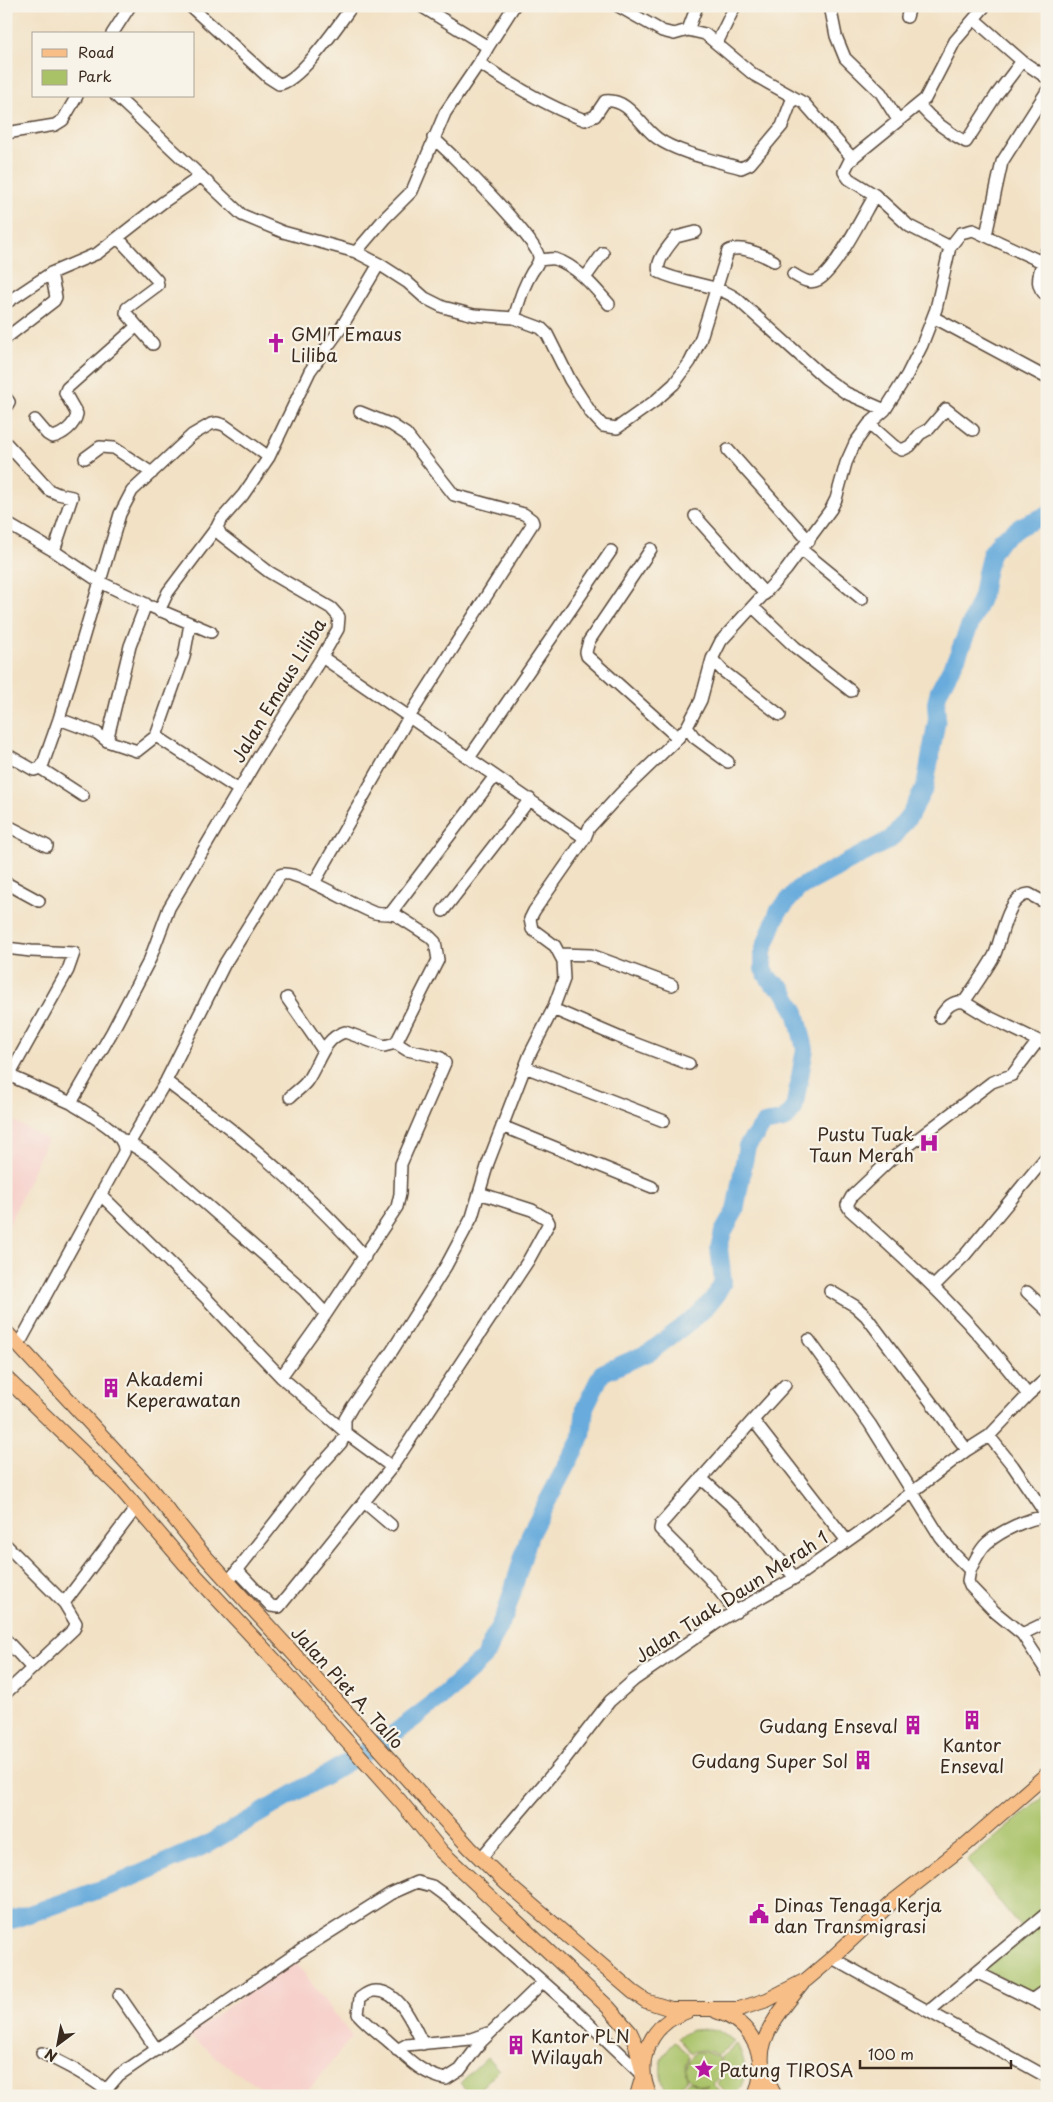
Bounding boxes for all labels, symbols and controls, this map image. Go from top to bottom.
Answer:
legend [32,32,195,98]
text: Road [78,40,114,63]
text: Park [78,64,112,87]
place label: GMIT Emaus Liliba [291,320,402,368]
church icon: GMIT Emaus Liliba [265,332,287,354]
street label: Jalan Emaus Liliba [224,612,332,767]
place label: Pustu Tuak Taun Merah [809,1120,914,1168]
hospital icon: Pustu Tuak Taun Merah [918,1132,940,1154]
place label: Akademi Keperawatan [126,1365,241,1413]
building icon: Akademi Keperawatan [100,1377,122,1399]
street label: Jalan Tuak Daun Merah 1 [629,1523,833,1669]
street label: Jalan Piet A. Tallo [285,1619,411,1755]
building icon: Kantor Enseval [961,1709,983,1731]
place label: Gudang Enseval [759,1712,898,1739]
building icon: Gudang Enseval [902,1714,924,1736]
place label: Kantor Enseval [940,1731,1004,1779]
place label: Gudang Super Sol [691,1747,848,1774]
building icon: Gudang Super Sol [852,1749,874,1771]
place label: Dinas Tenaga Kerja dan Transmigrasi [774,1891,942,1939]
public building icon: Dinas Tenaga Kerja dan Transmigrasi [748,1903,770,1925]
north arrow [32,2020,82,2070]
place label: Kantor PLN Wilayah [531,2022,630,2070]
building icon: Kantor PLN Wilayah [505,2034,527,2056]
scale bar [860,2037,1012,2069]
text: 100 m [868,2042,914,2065]
text: N [41,2044,61,2067]
place label: Patung TIROSA [719,2056,853,2083]
place icon: Patung TIROSA [693,2058,715,2080]

